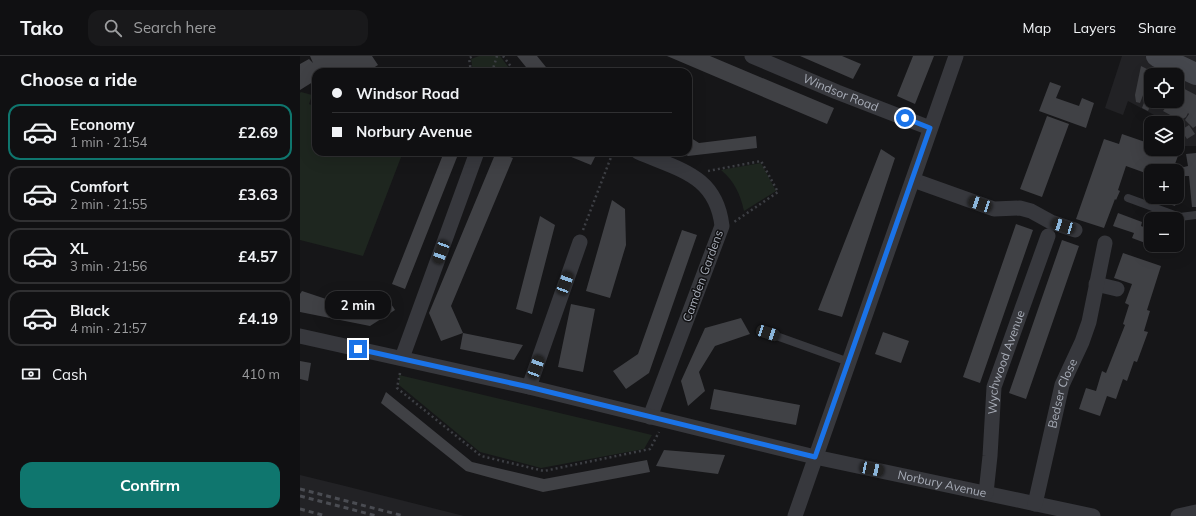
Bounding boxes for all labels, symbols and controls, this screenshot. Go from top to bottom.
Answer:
search box [88,10,368,46]
text: Tako [20,16,64,40]
icon: search [102,17,124,39]
text: Search here [134,18,216,37]
text: Map [1022,19,1051,37]
text: Layers [1073,19,1116,37]
text: Share [1138,19,1176,37]
text: Choose a ride [20,68,137,91]
map controls [1144,68,1184,252]
button: locate [1144,68,1184,108]
street label: Windsor Road [801,70,881,114]
text: Windsor Road [356,84,459,103]
route start [896,109,914,127]
icon: car [22,114,58,150]
text: Economy [70,115,135,134]
button: layers [1144,116,1184,156]
text: Norbury Avenue [356,122,472,141]
text: £2.69 [238,123,278,142]
text: 1 min · 21:54 [70,134,147,150]
button: + [1144,164,1184,204]
icon: car [22,176,58,212]
text: Comfort [70,177,128,196]
text: £3.63 [238,185,278,204]
car [967,194,993,214]
text: 2 min · 21:55 [70,196,147,212]
button: − [1144,212,1184,252]
car [1050,217,1076,235]
street label: Camden Gardens [679,228,726,324]
icon: car [22,238,58,274]
text: XL [70,239,88,258]
car [431,239,451,265]
text: £4.57 [238,247,278,266]
text: 3 min · 21:56 [70,258,147,274]
car [555,270,575,296]
callout: 2 min [325,291,391,319]
text: 2 min [341,297,375,313]
icon: car [22,300,58,336]
text: Black [70,301,109,320]
street label: Wychwood Avenue [984,308,1028,415]
text: £4.19 [238,309,278,328]
text: 4 min · 21:57 [70,320,147,336]
car [755,324,781,342]
route end [349,340,367,358]
car [526,354,546,380]
street label: Bedser Close [1044,356,1080,430]
icon: cash [20,363,42,385]
text: Cash [52,365,87,384]
text: 410 m [242,366,280,382]
car [859,461,885,477]
button: Confirm [20,462,280,508]
street label: Norbury Avenue [896,467,988,500]

